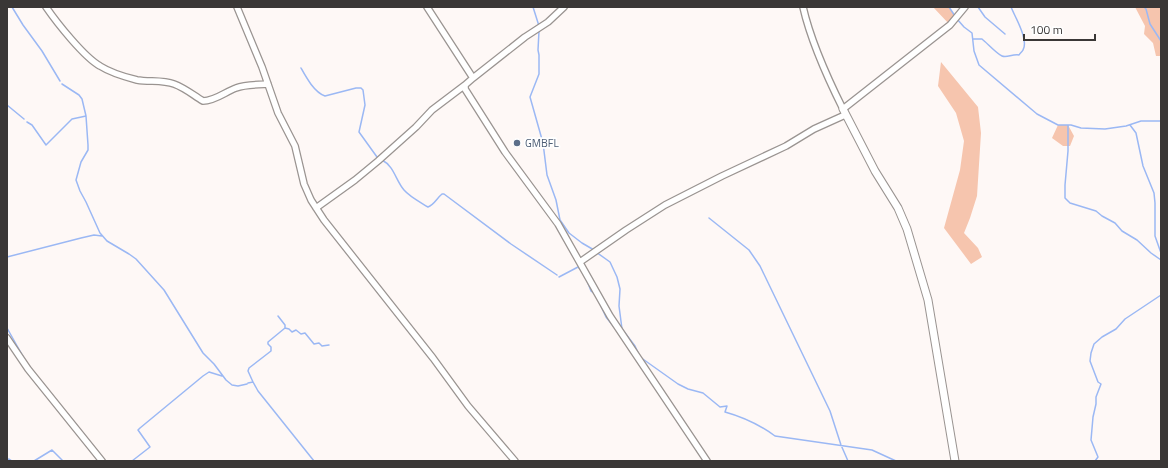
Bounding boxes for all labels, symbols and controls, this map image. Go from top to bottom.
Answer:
scale bar [1024,16,1095,42]
text: 100 m [1030,20,1063,39]
place label: GMBFL [525,135,560,151]
marker: GMBFL [512,138,522,148]

